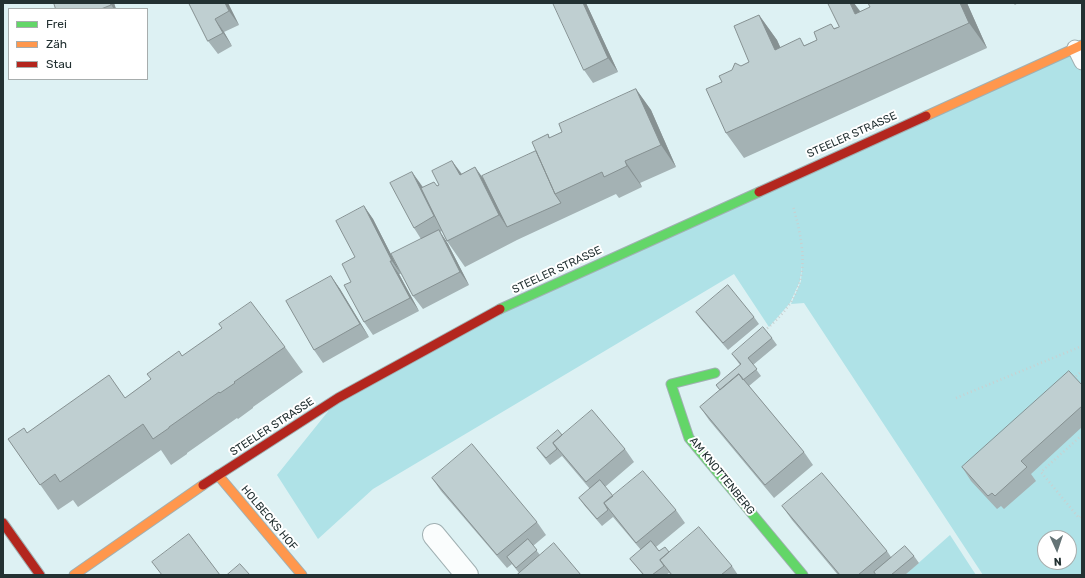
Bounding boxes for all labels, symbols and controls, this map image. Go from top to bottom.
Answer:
legend [8,8,148,80]
text: Frei [46,17,67,31]
text: Zäh [46,37,67,51]
text: Stau [46,57,72,71]
street label: STEELER STRASSE [805,109,899,161]
street label: STEELER STRASSE [510,243,604,297]
street label: STEELER STRASSE [228,395,316,459]
street label: AM KNOTTENBERG [687,435,757,517]
street label: HOLBECKS HOF [238,483,300,553]
north arrow [1037,530,1077,570]
text: N [1053,555,1062,568]

